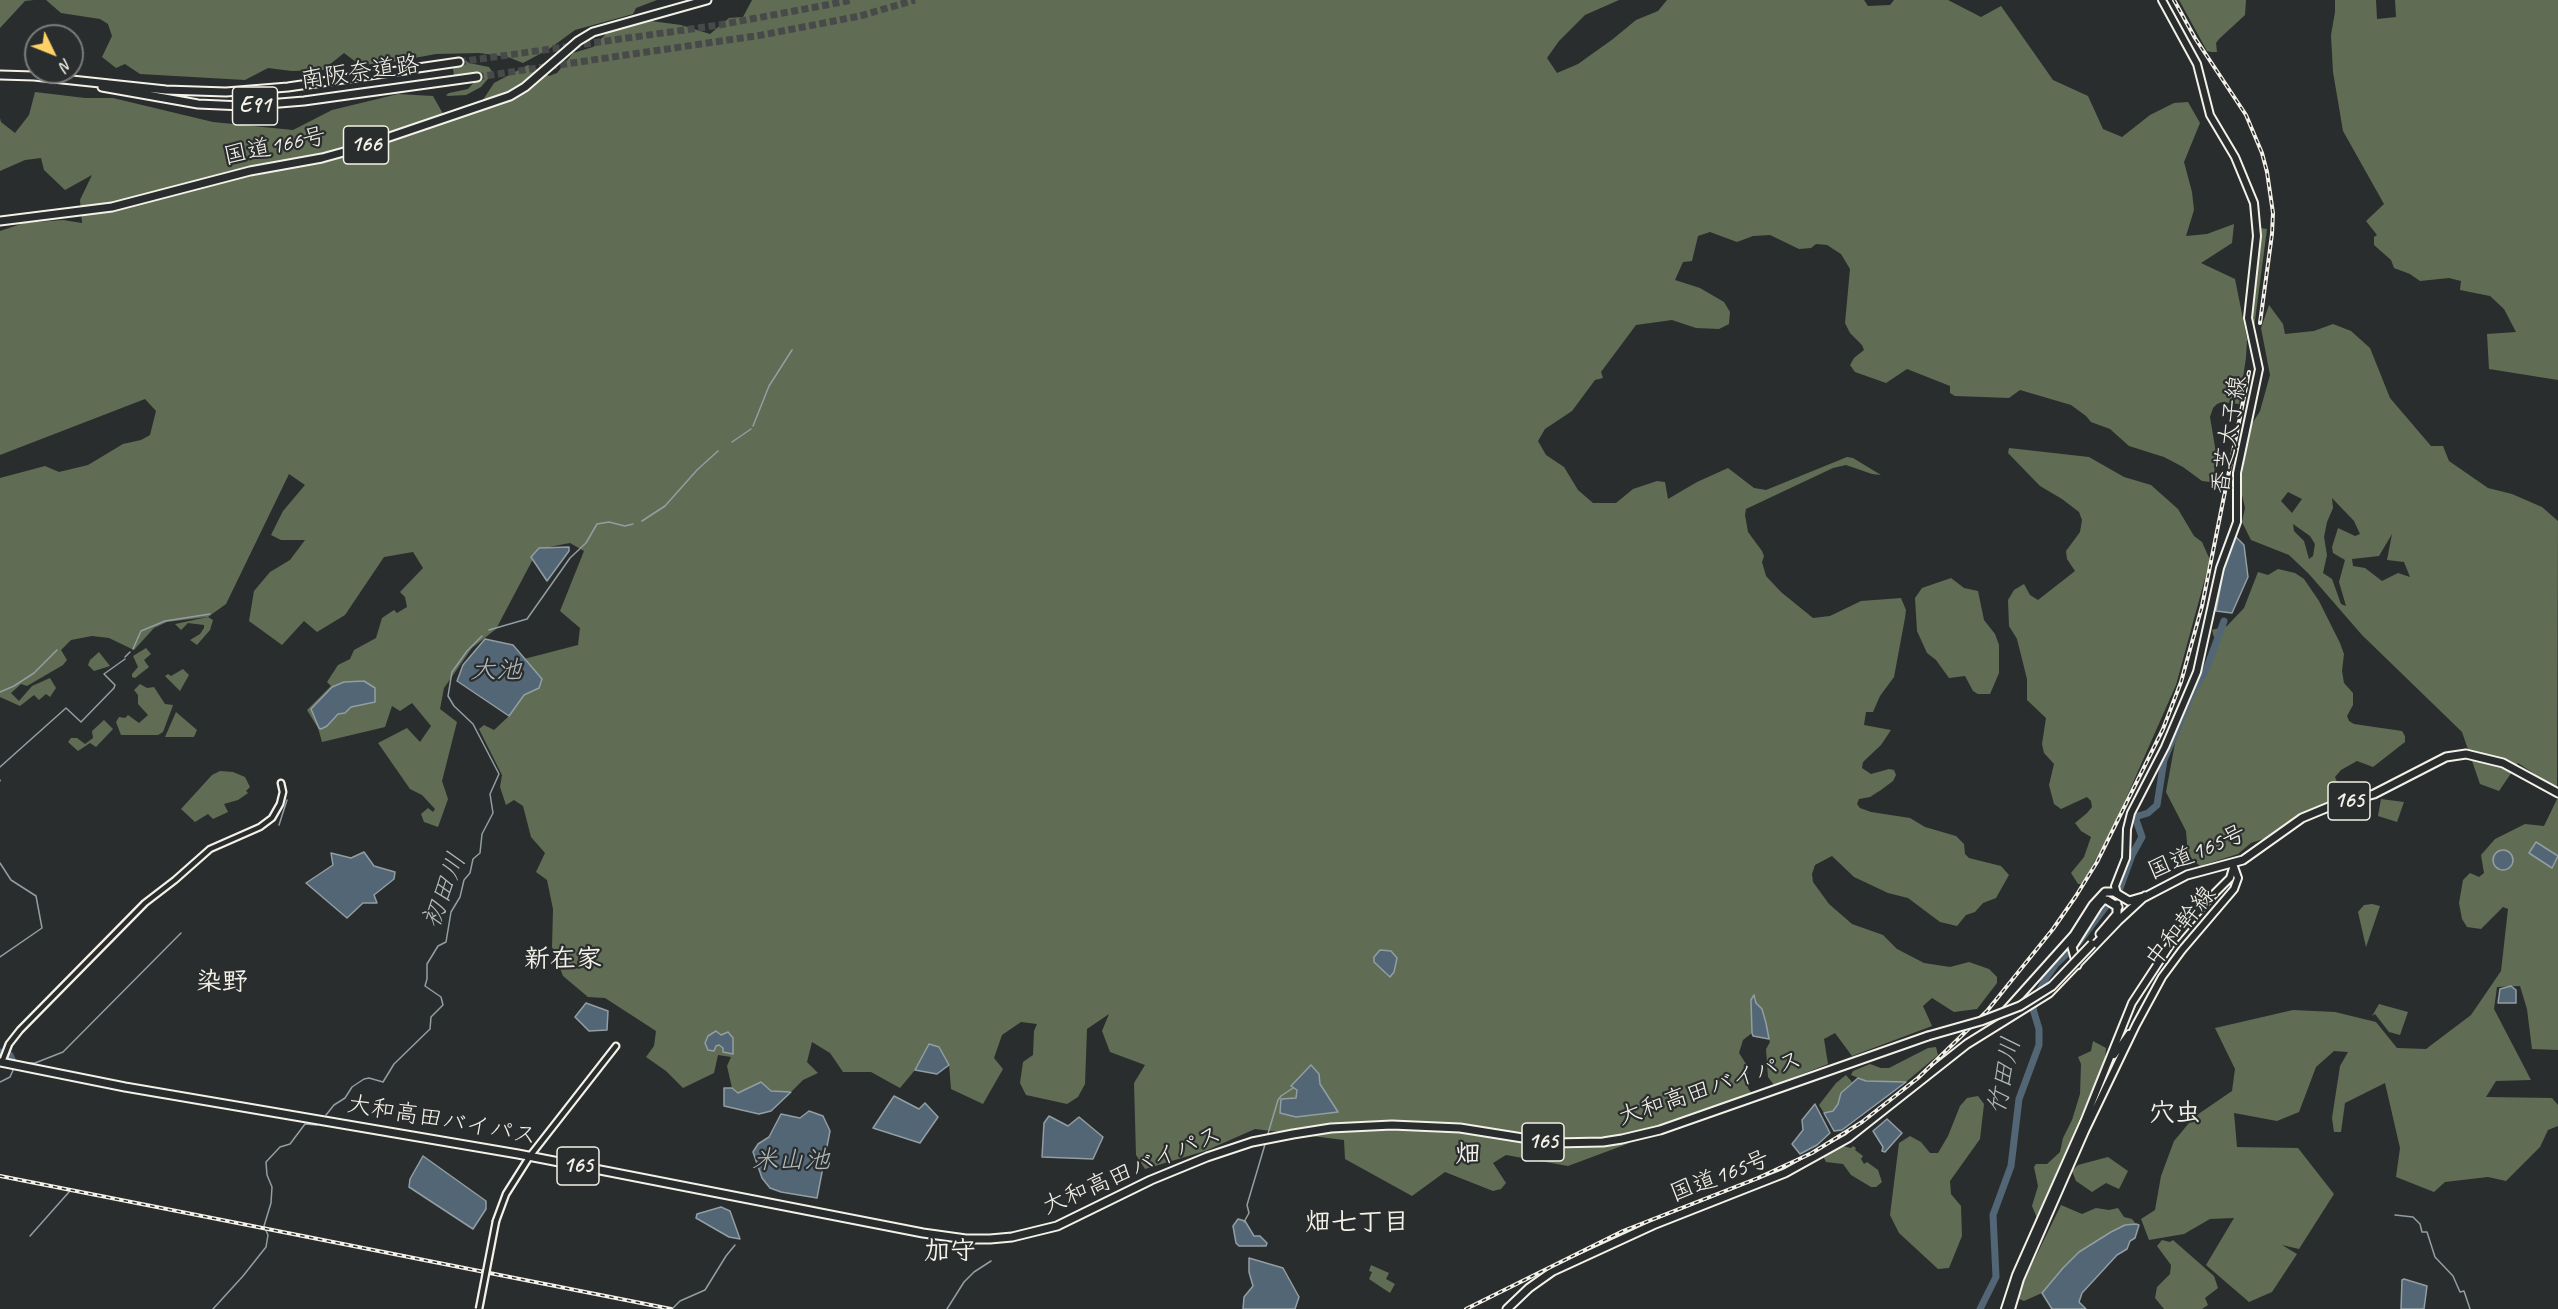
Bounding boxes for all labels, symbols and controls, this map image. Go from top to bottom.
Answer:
north arrow [24,24,84,84]
street label: 南阪奈道路 [299,50,421,96]
text: N [55,54,76,75]
road number: E91 [232,87,278,125]
street label: 国道166号 [221,122,329,172]
road number: 166 [344,126,388,164]
street label: 香芝太子線 [2206,373,2254,497]
water label: 大池 [470,655,522,687]
road number: 165 [2328,782,2370,820]
street label: 国道165号 [2143,819,2251,887]
water label: 初田川 [416,849,474,933]
street label: 中和幹線 [2140,881,2222,973]
district label: 新在家 [524,944,602,976]
district label: 染野 [196,967,248,999]
water label: 竹田川 [1982,1035,2028,1117]
street label: 大和高田バイパス [1614,1046,1806,1132]
street label: 大和高田バイパス [345,1090,539,1152]
district label: 穴虫 [2149,1098,2201,1130]
street label: 大和高田バイパス [1038,1120,1226,1222]
road number: 165 [1522,1123,1564,1161]
district label: 畑 [1455,1139,1481,1171]
water label: 米山池 [752,1145,830,1177]
street label: 国道165号 [1666,1145,1774,1209]
road number: 165 [557,1147,599,1185]
district label: 畑七丁目 [1305,1207,1409,1239]
district label: 加守 [924,1236,976,1268]

